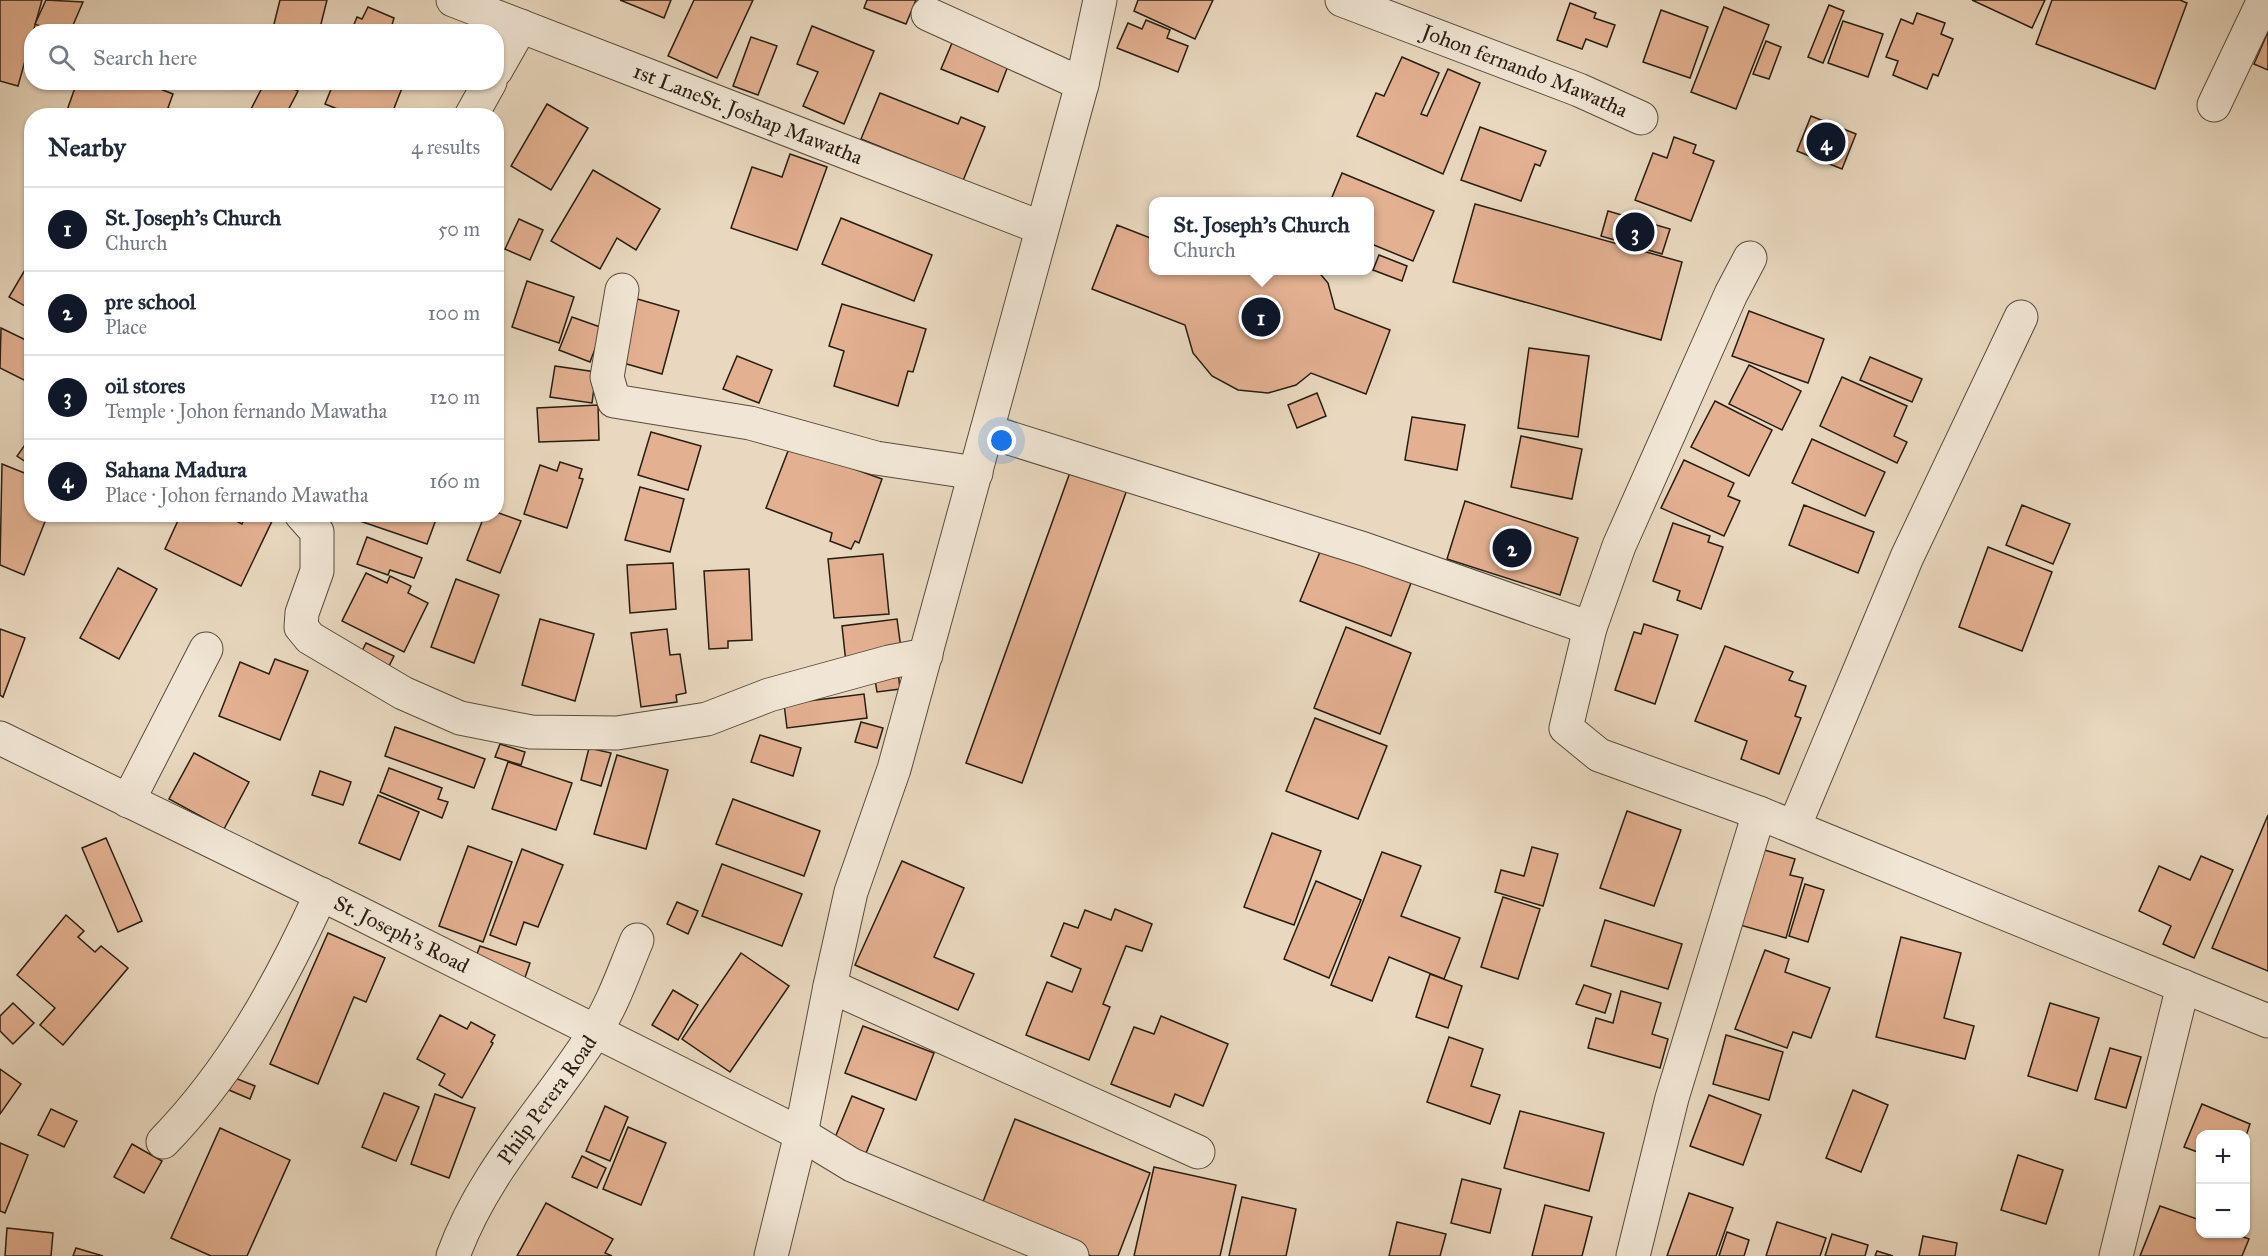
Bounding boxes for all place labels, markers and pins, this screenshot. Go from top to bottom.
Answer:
pin: 4 [1806,120,1846,164]
pin: 3 [1616,210,1654,254]
pin: 1 [1242,294,1280,340]
pin: 2 [1492,526,1532,570]

